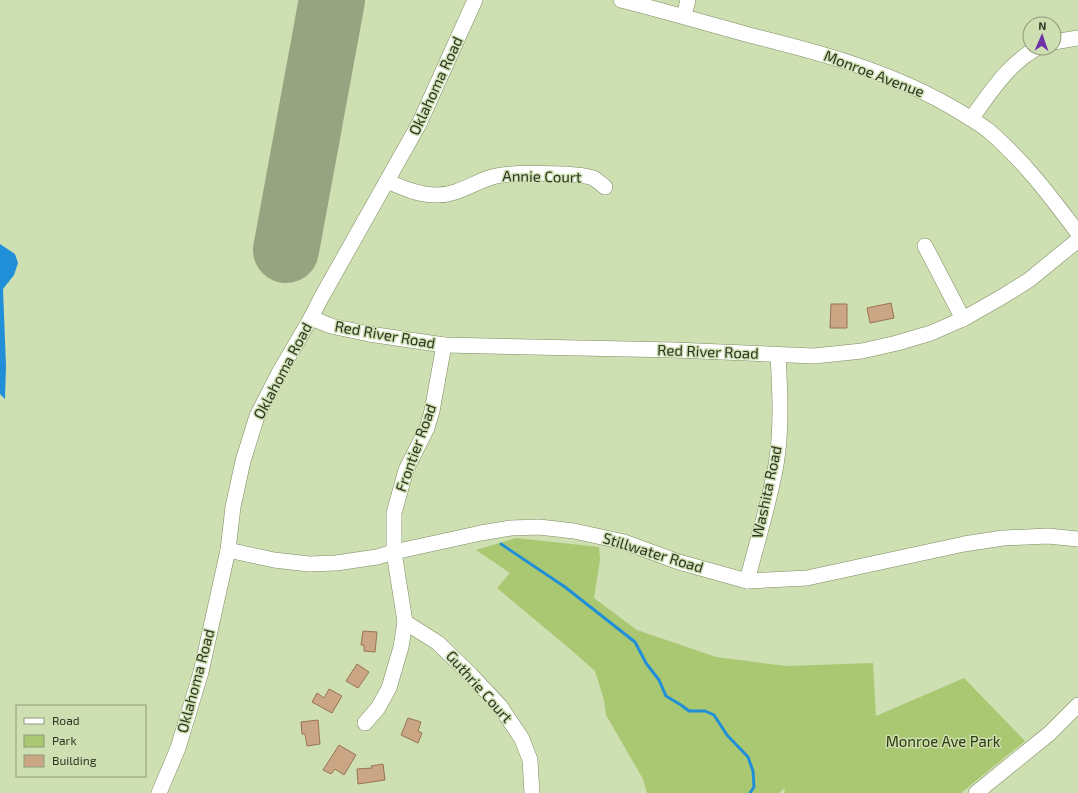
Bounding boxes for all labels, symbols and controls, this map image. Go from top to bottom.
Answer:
north arrow [1022,16,1062,56]
text: N [1038,19,1047,32]
street label: Oklahoma Road [404,33,466,138]
street label: Monroe Avenue [822,46,927,100]
street label: Annie Court [502,166,582,186]
street label: Red River Road [334,316,437,352]
street label: Oklahoma Road [249,319,315,422]
street label: Red River Road [657,340,759,362]
street label: Frontier Road [391,401,439,494]
street label: Washita Road [747,444,785,540]
street label: Stillwater Road [601,528,706,576]
street label: Oklahoma Road [173,627,218,735]
street label: Guthrie Court [443,647,517,726]
legend [16,705,146,777]
text: Road [52,713,80,727]
park label: Monroe Ave Park [886,732,1001,750]
text: Park [52,733,77,747]
text: Building [52,753,97,767]

